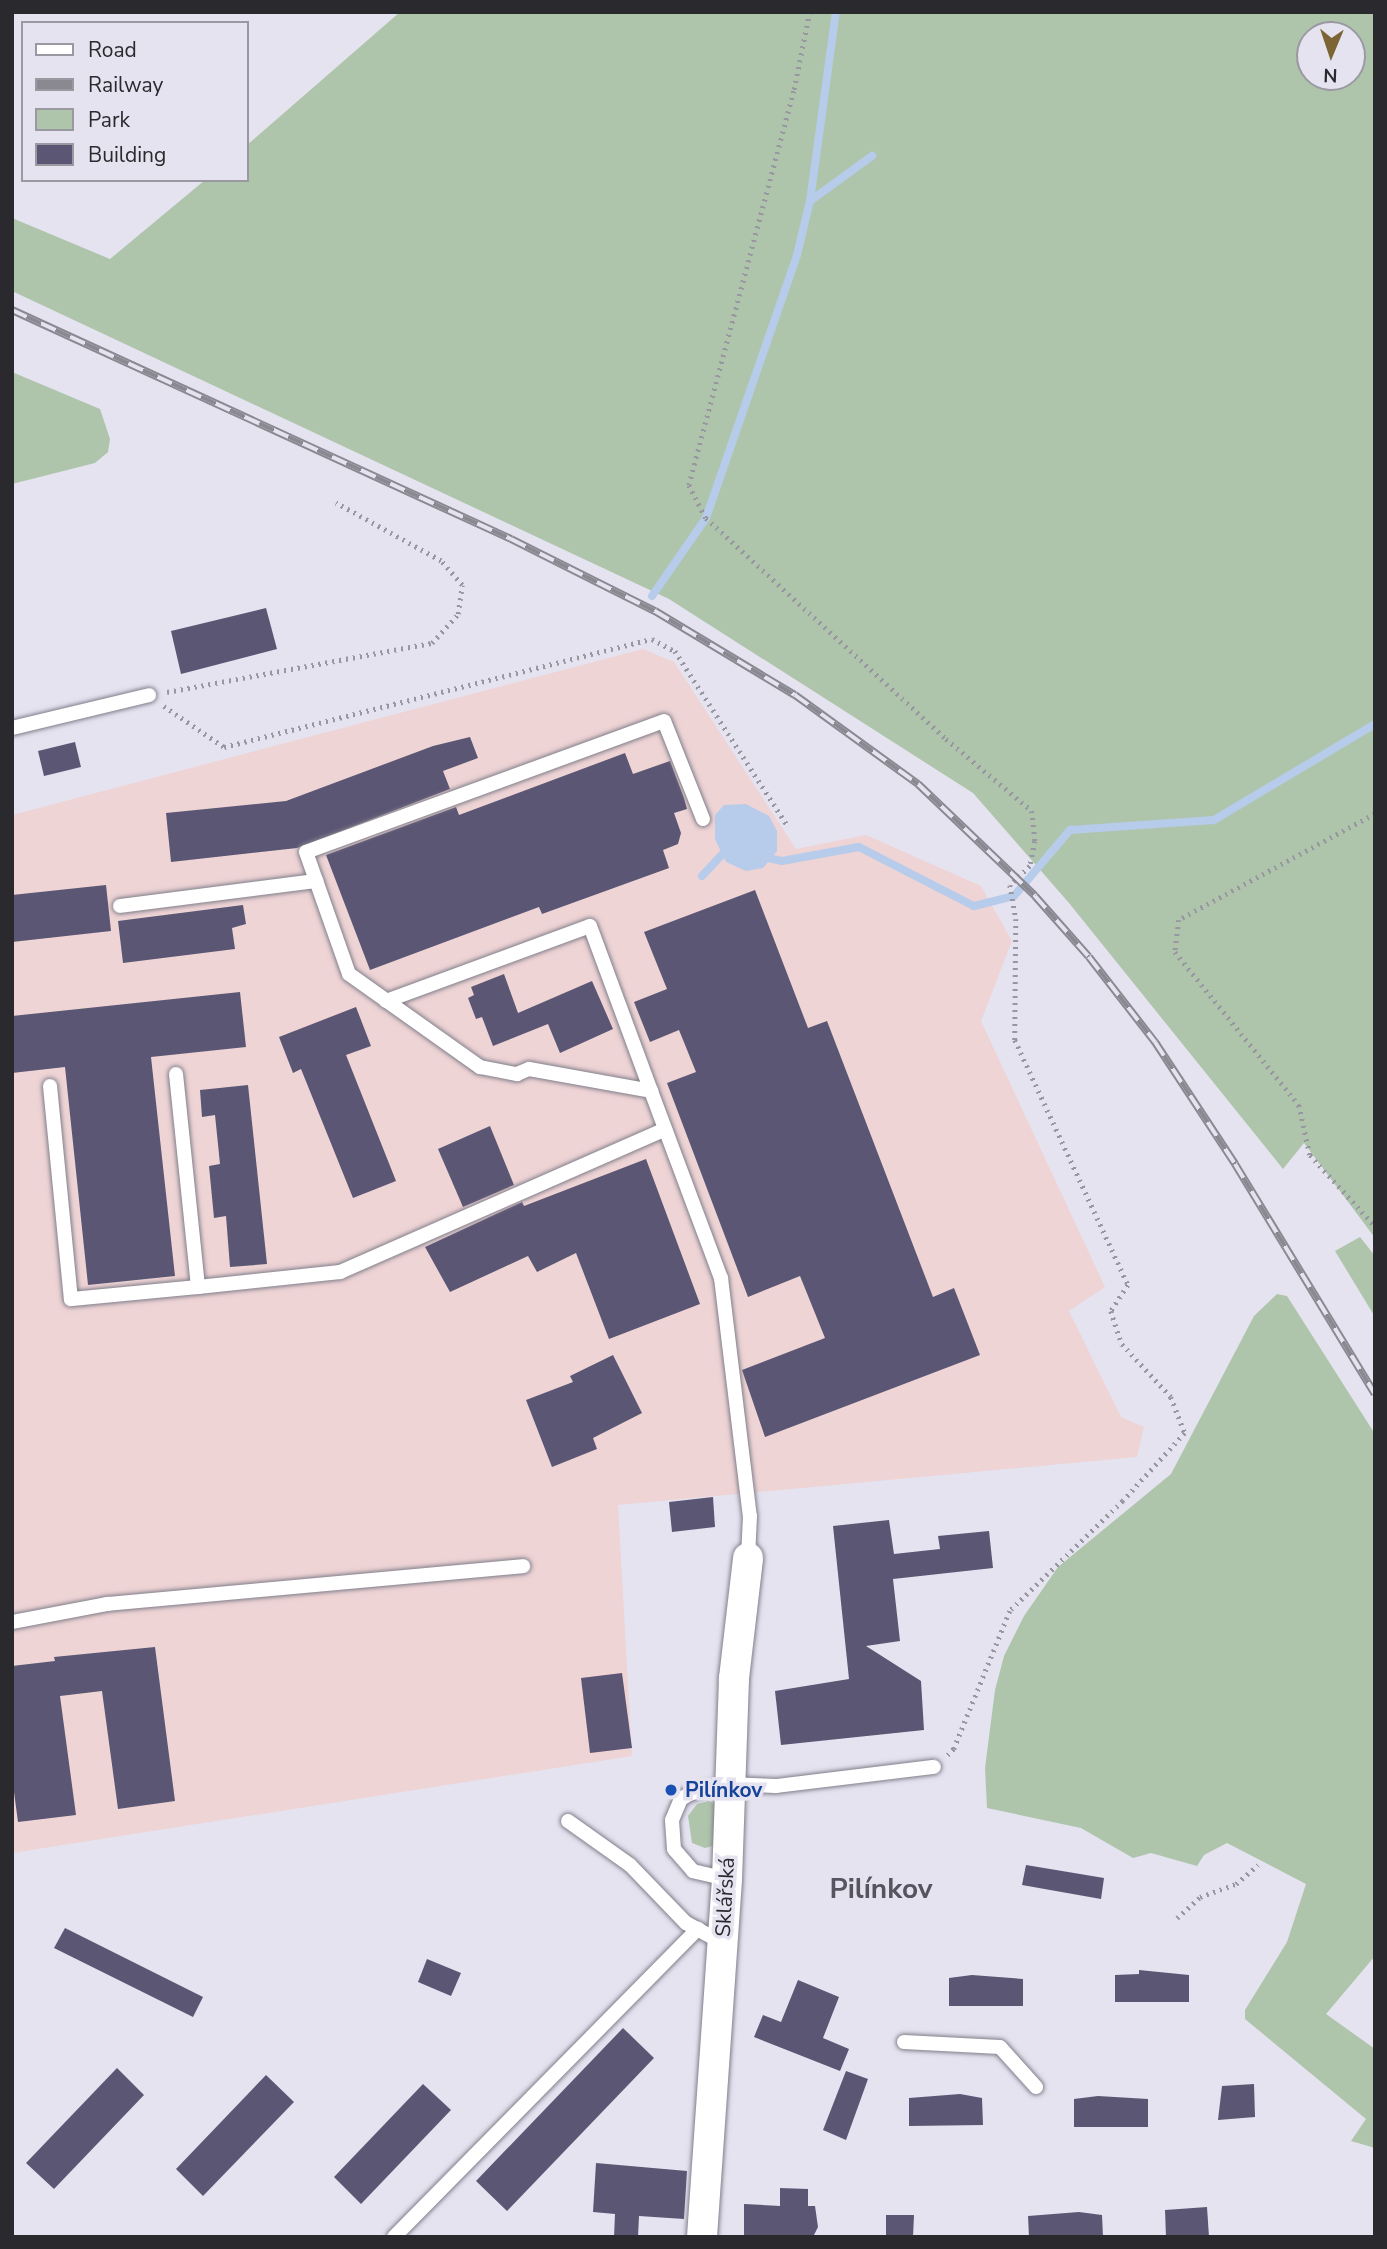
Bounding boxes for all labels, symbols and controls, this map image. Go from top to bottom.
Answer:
legend [21,21,248,182]
north arrow [1296,21,1366,91]
text: Road [88,36,137,64]
text: N [1323,62,1338,88]
text: Railway [88,71,163,99]
text: Park [88,106,130,134]
text: Building [88,141,166,169]
place label: Pilínkov [685,1777,762,1803]
marker: Pilínkov [663,1782,679,1798]
street label: Sklářská [710,1856,740,1938]
district label: Pilínkov [829,1872,933,1906]

